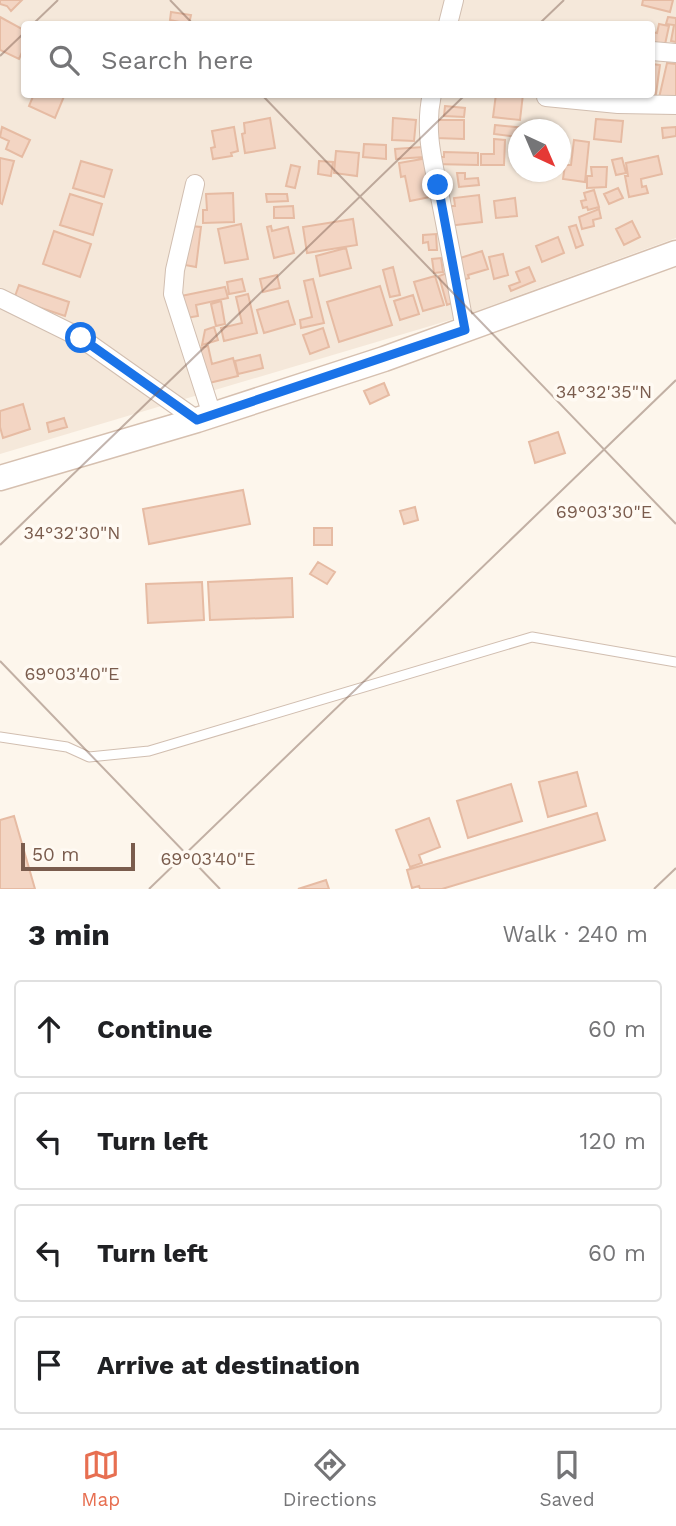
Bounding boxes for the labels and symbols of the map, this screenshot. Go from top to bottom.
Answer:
north arrow [508,119,571,182]
route end [422,169,453,200]
route start [65,322,96,353]
text: 34°32'35"N [556,381,652,402]
text: 69°03'30"E [556,501,652,522]
text: 34°32'30"N [23,522,121,543]
text: 69°03'40"E [24,663,120,684]
scale bar [21,840,135,872]
text: 69°03'40"E [160,848,256,869]

